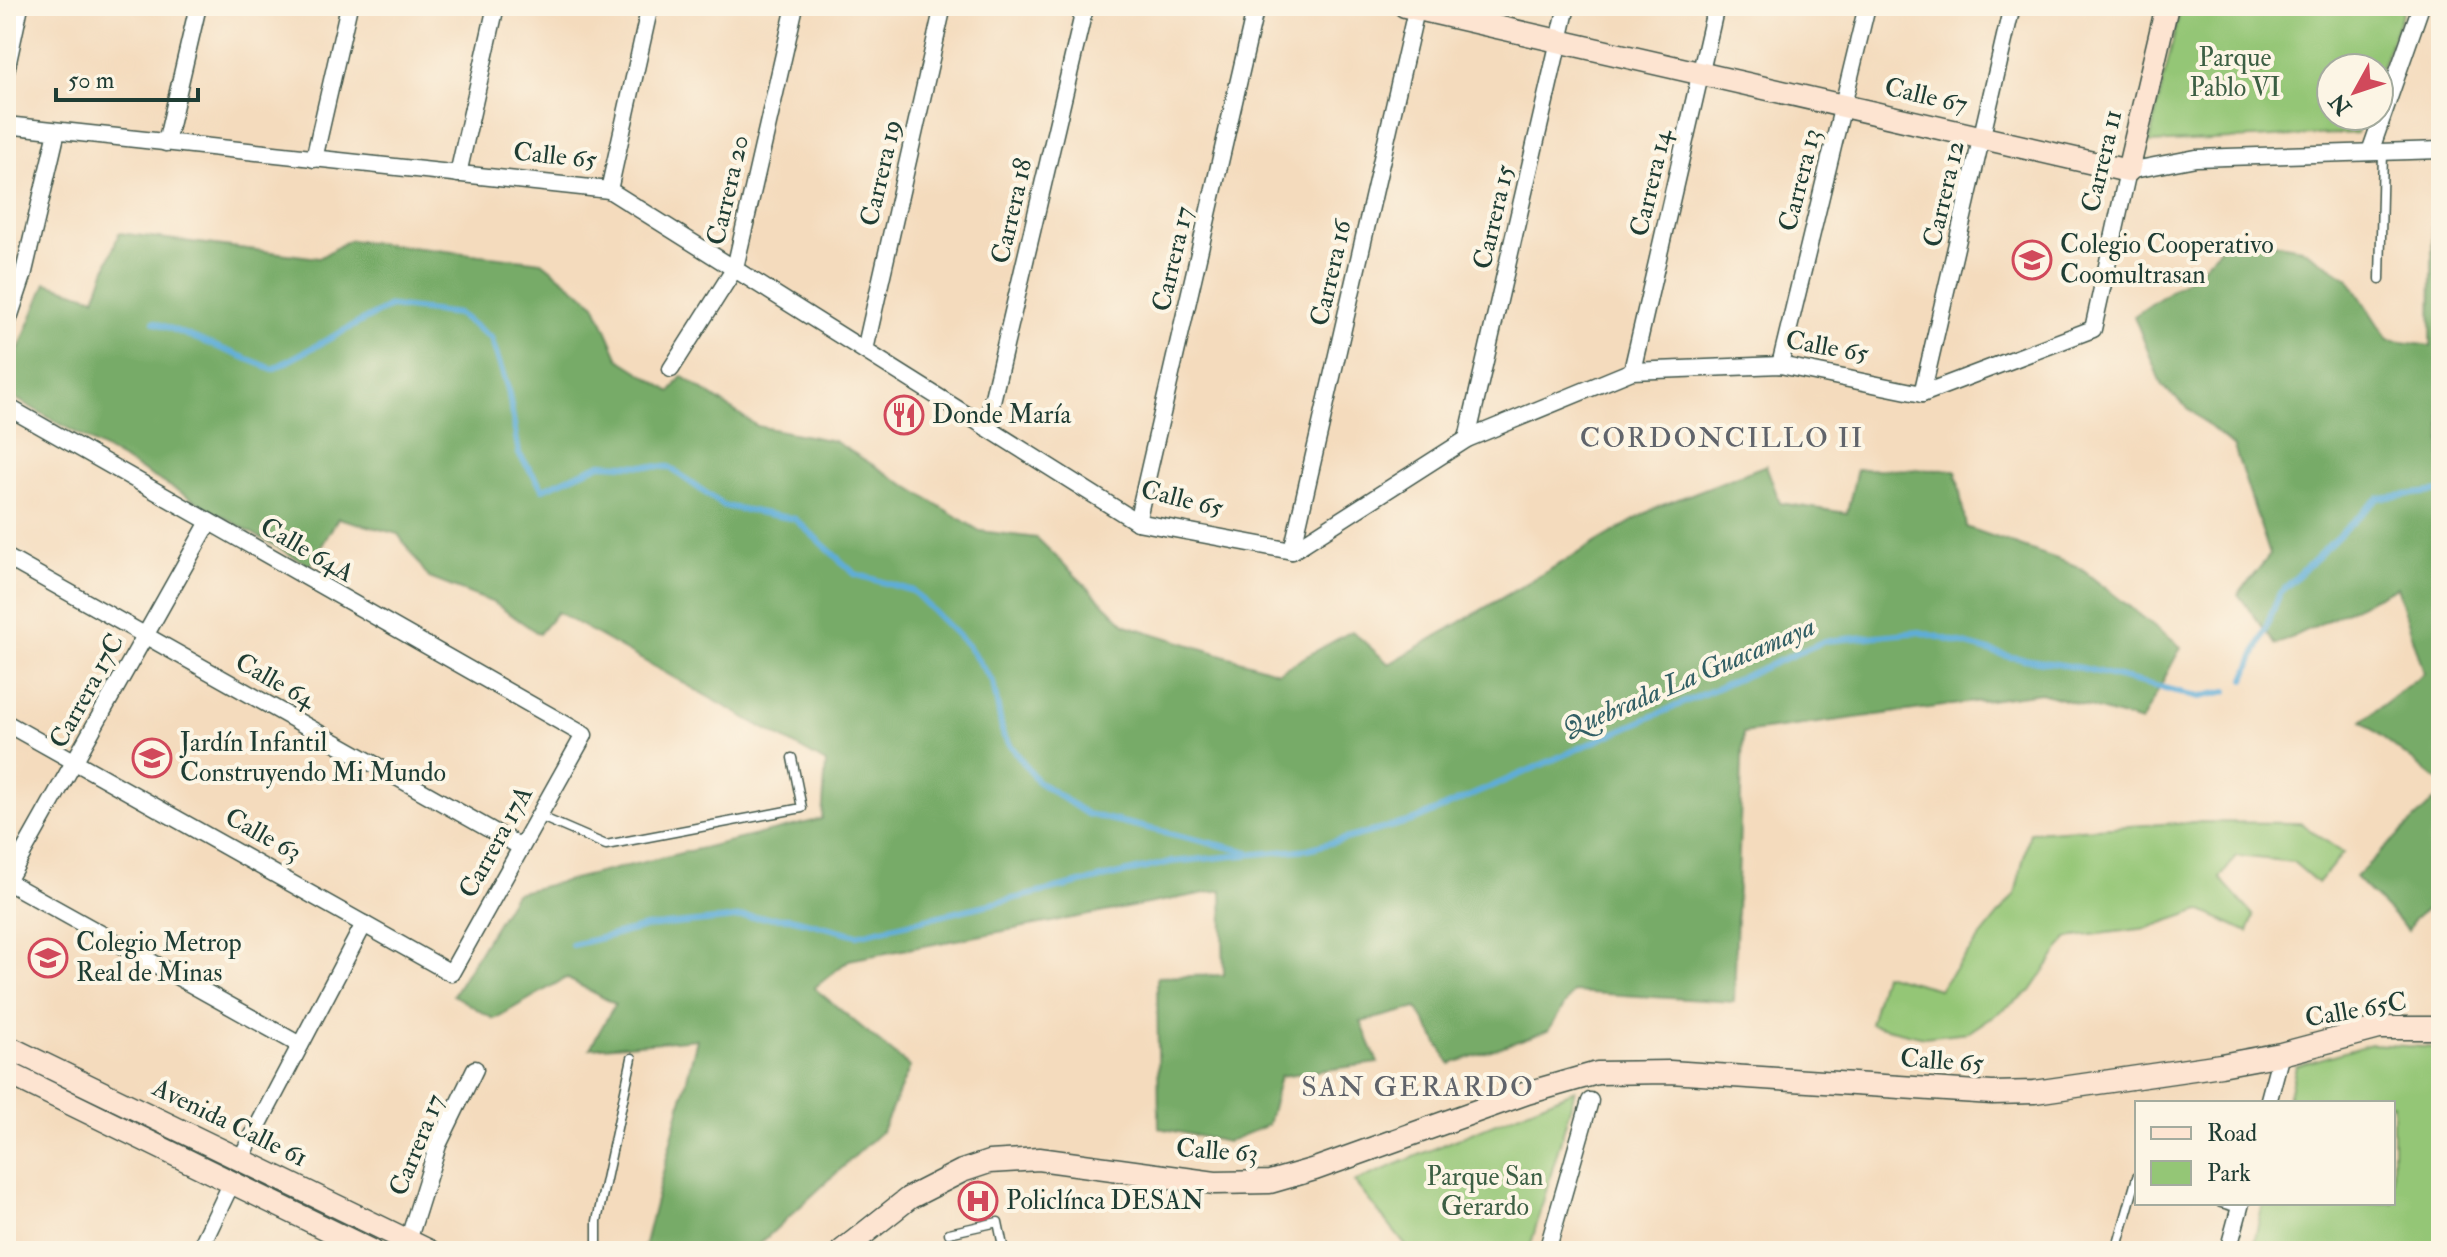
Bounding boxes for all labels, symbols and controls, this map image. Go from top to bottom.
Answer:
park label: Parque Pablo VI [2189,42,2281,104]
scale bar [56,52,198,102]
north arrow [2315,52,2395,132]
text: 50 m [68,65,115,96]
street label: Calle 67 [1881,71,1971,121]
text: N [2323,87,2358,122]
street label: Carrera 11 [2075,107,2129,215]
street label: Carrera 19 [853,117,909,229]
street label: Carrera 14 [1623,125,1679,240]
street label: Carrera 13 [1772,125,1828,235]
street label: Carrera 20 [700,132,756,248]
street label: Calle 65 [512,136,599,176]
street label: Carrera 12 [1916,138,1972,250]
street label: Carrera 18 [984,155,1040,267]
street label: Carrera 15 [1466,161,1522,272]
street label: Carrera 17 [1145,203,1201,315]
street label: Carrera 16 [1303,215,1359,329]
place label: Colegio Cooperativo Coomultrasan [2060,229,2274,291]
school or university icon: Colegio Cooperativo Coomultrasan [2011,239,2053,281]
street label: Calle 65 [1783,324,1872,370]
restaurant icon: Donde María [883,394,925,436]
place label: Donde María [932,399,1071,431]
district label: CORDONCILLO II [1580,421,1864,456]
street label: Calle 65 [1138,473,1227,525]
street label: Calle 64A [254,510,360,590]
water label: Quebrada La Guacamaya [1558,609,1820,747]
street label: Carrera 17C [42,628,132,754]
street label: Calle 64 [229,646,321,716]
place label: Jardín Infantil Construyendo Mi Mundo [179,727,446,789]
school or university icon: Jardín Infantil Construyendo Mi Mundo [131,737,173,779]
street label: Carrera 17A [452,780,540,904]
street label: Calle 63 [219,801,307,869]
place label: Colegio Metrop Real de Minas [76,927,242,989]
school or university icon: Colegio Metrop Real de Minas [27,937,69,979]
street label: Calle 65C [2303,985,2409,1035]
street label: Calle 65 [1899,1042,1985,1080]
district label: SAN GERARDO [1301,1070,1535,1105]
street label: Avenida Calle 61 [146,1071,313,1174]
street label: Carrera 17 [382,1089,452,1201]
legend [2135,1101,2395,1205]
text: Road [2207,1118,2257,1149]
street label: Calle 63 [1175,1132,1259,1170]
text: Park [2207,1158,2251,1189]
park label: Parque San Gerardo [1427,1161,1543,1223]
hospital icon: Policlínca DESAN [957,1180,999,1222]
place label: Policlínca DESAN [1006,1185,1205,1217]

